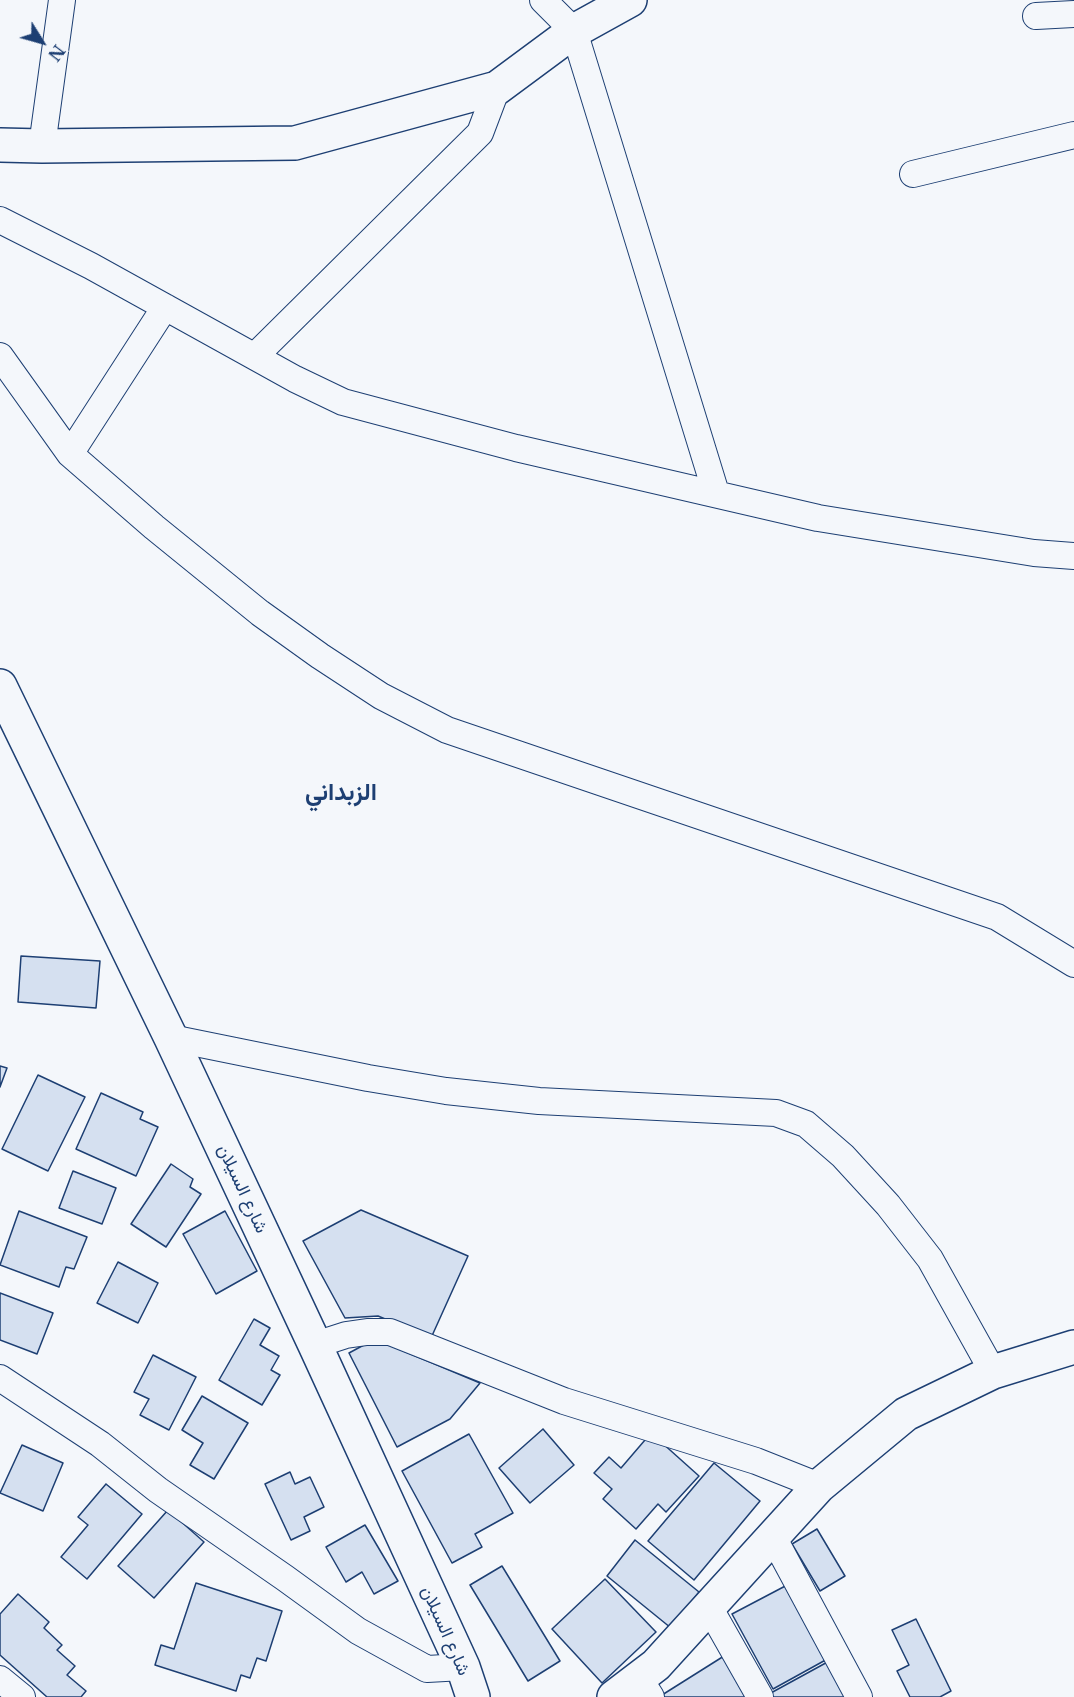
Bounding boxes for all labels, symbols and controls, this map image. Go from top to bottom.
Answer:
north arrow [12,12,72,72]
text: N [44,41,69,65]
district label: الزبداني [305,779,377,807]
street label: شارع السيلان [212,1141,272,1237]
street label: شارع السيلان [416,1583,474,1679]

